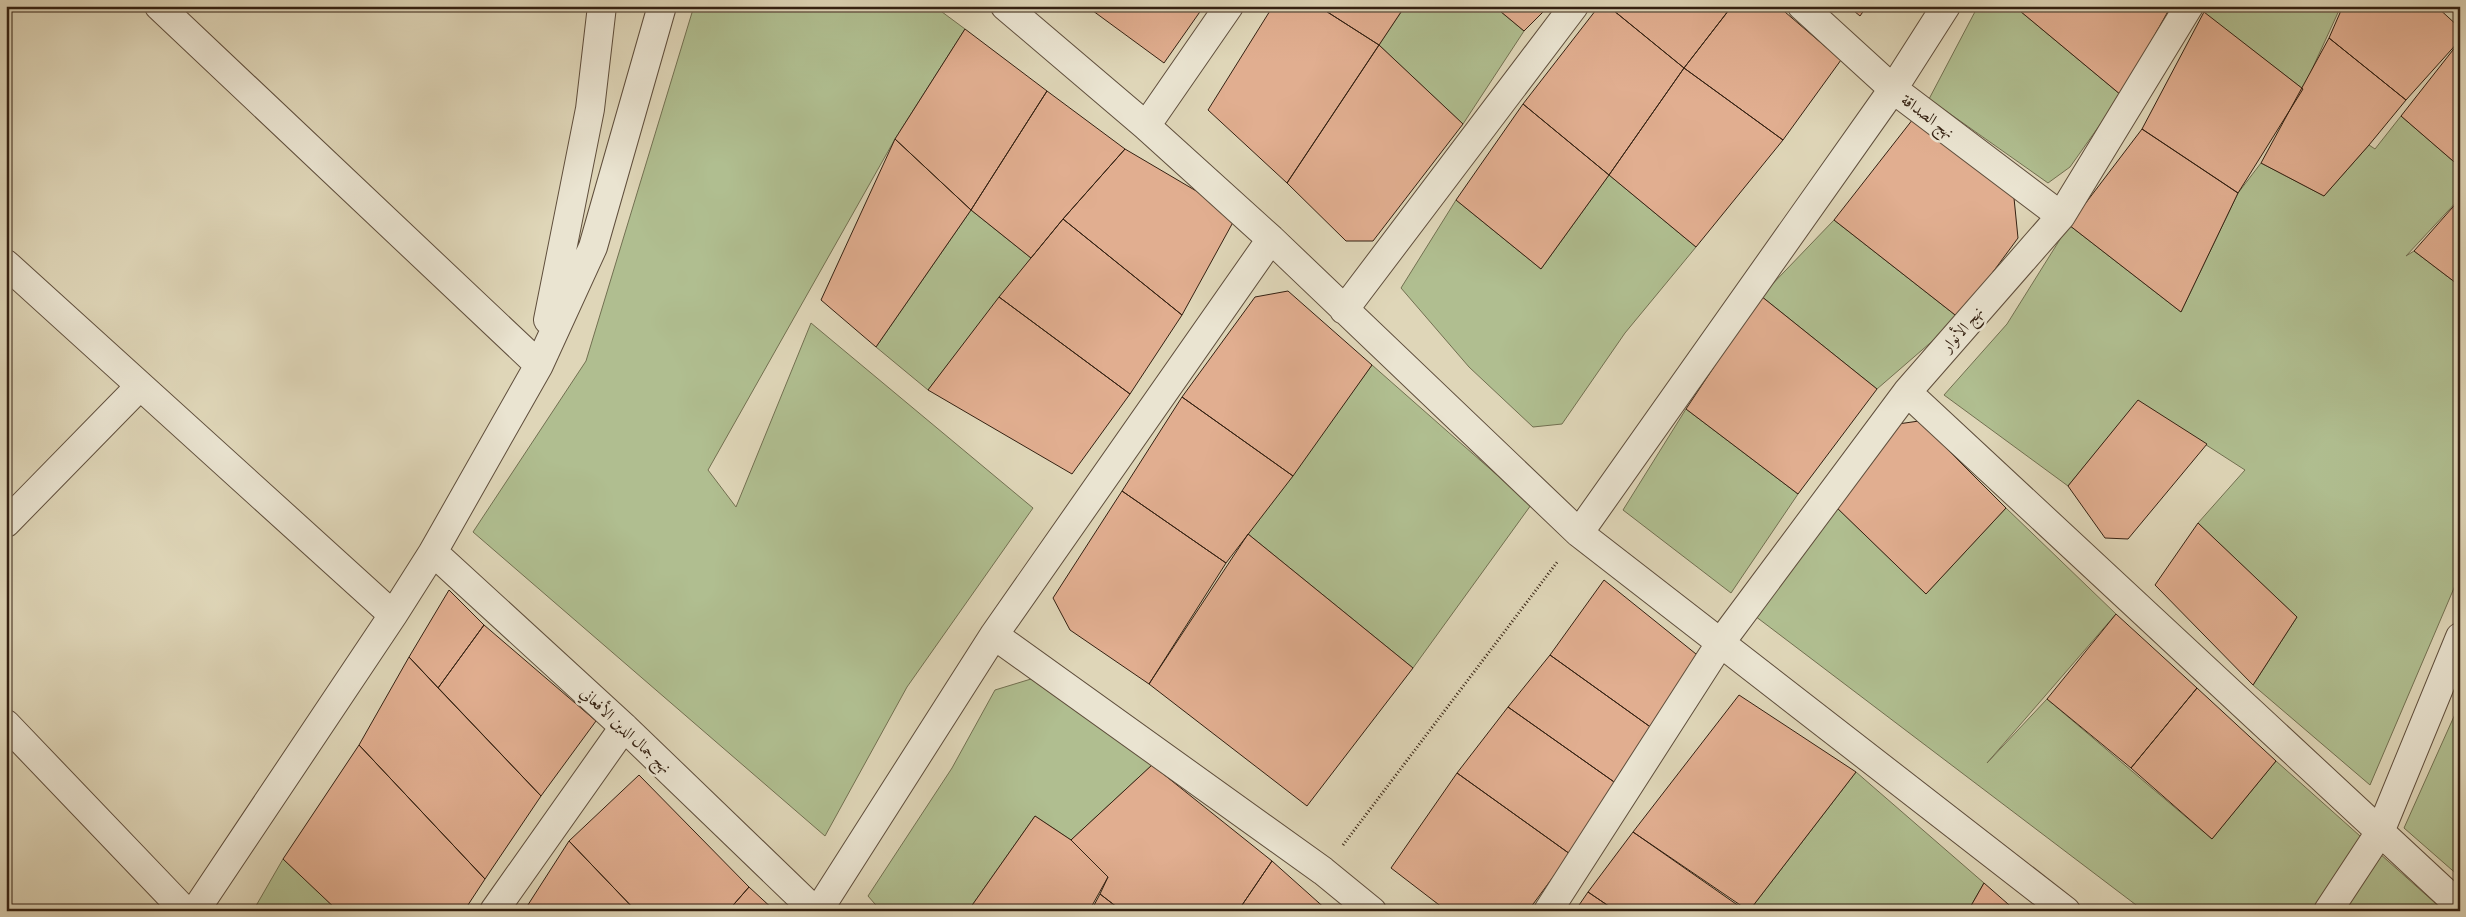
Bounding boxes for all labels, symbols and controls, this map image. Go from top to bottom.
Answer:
street label: نهج الصداقة [1895,89,1959,146]
street label: نهج الأنوار [1934,301,1991,360]
street label: نهج جمال الدين الأفعاني [573,681,677,781]

